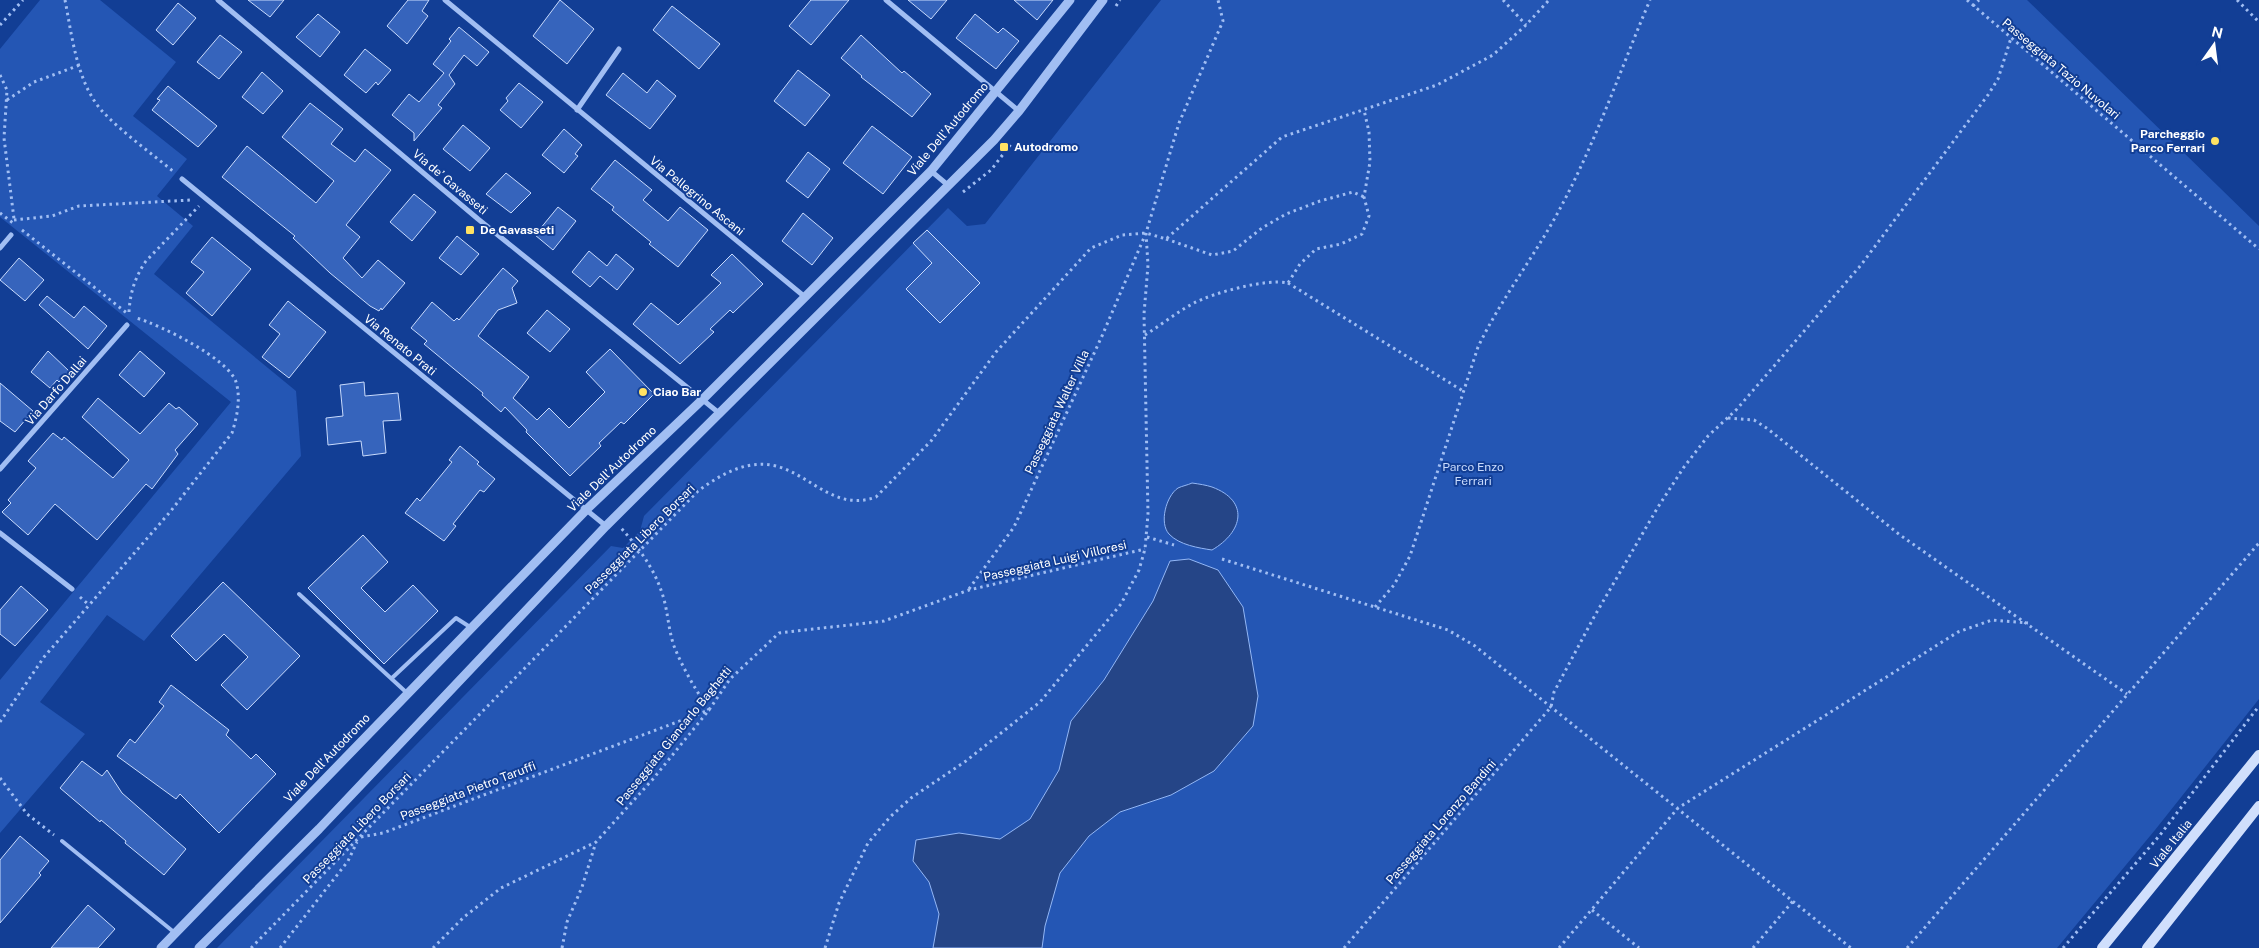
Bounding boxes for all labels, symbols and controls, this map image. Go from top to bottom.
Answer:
street label: Passeggiata Tazio Nuvolari [1999,16,2123,122]
north arrow [2189,20,2239,70]
text: N [2210,23,2224,41]
street label: Viale Dell'Autodromo [905,79,991,179]
place label: Parcheggio Parco Ferrari [2131,127,2205,155]
marker: Parcheggio Parco Ferrari [2209,135,2221,147]
place label: Autodromo [1014,140,1078,154]
marker: Autodromo [998,141,1010,153]
street label: Via de’ Gavasseti [410,147,490,217]
street label: Via Pellegrino Ascani [647,154,747,238]
place label: De Gavasseti [480,223,554,237]
marker: De Gavasseti [464,224,476,236]
street label: Via Renato Prati [361,312,439,378]
street label: Passeggiata Walter Villa [1022,348,1092,476]
street label: Via Darfo Dallai [22,354,90,428]
place label: Ciao Bar [653,385,701,399]
marker: Ciao Bar [637,386,649,398]
street label: Viale Dell'Autodromo [565,423,659,515]
park label: Parco Enzo Ferrari [1442,460,1504,488]
street label: Passeggiata Libero Borsari [582,481,698,597]
street label: Passeggiata Luigi Villoresi [982,538,1128,584]
street label: Passeggiata Giancarlo Baghetti [614,664,734,808]
street label: Viale Dell'Autodromo [281,711,373,805]
street label: Passeggiata Lorenzo Bandini [1383,757,1499,887]
street label: Passeggiata Pietro Taruffi [398,759,538,823]
street label: Passeggiata Libero Borsari [300,769,414,887]
street label: Viale Italia [2147,817,2195,871]

